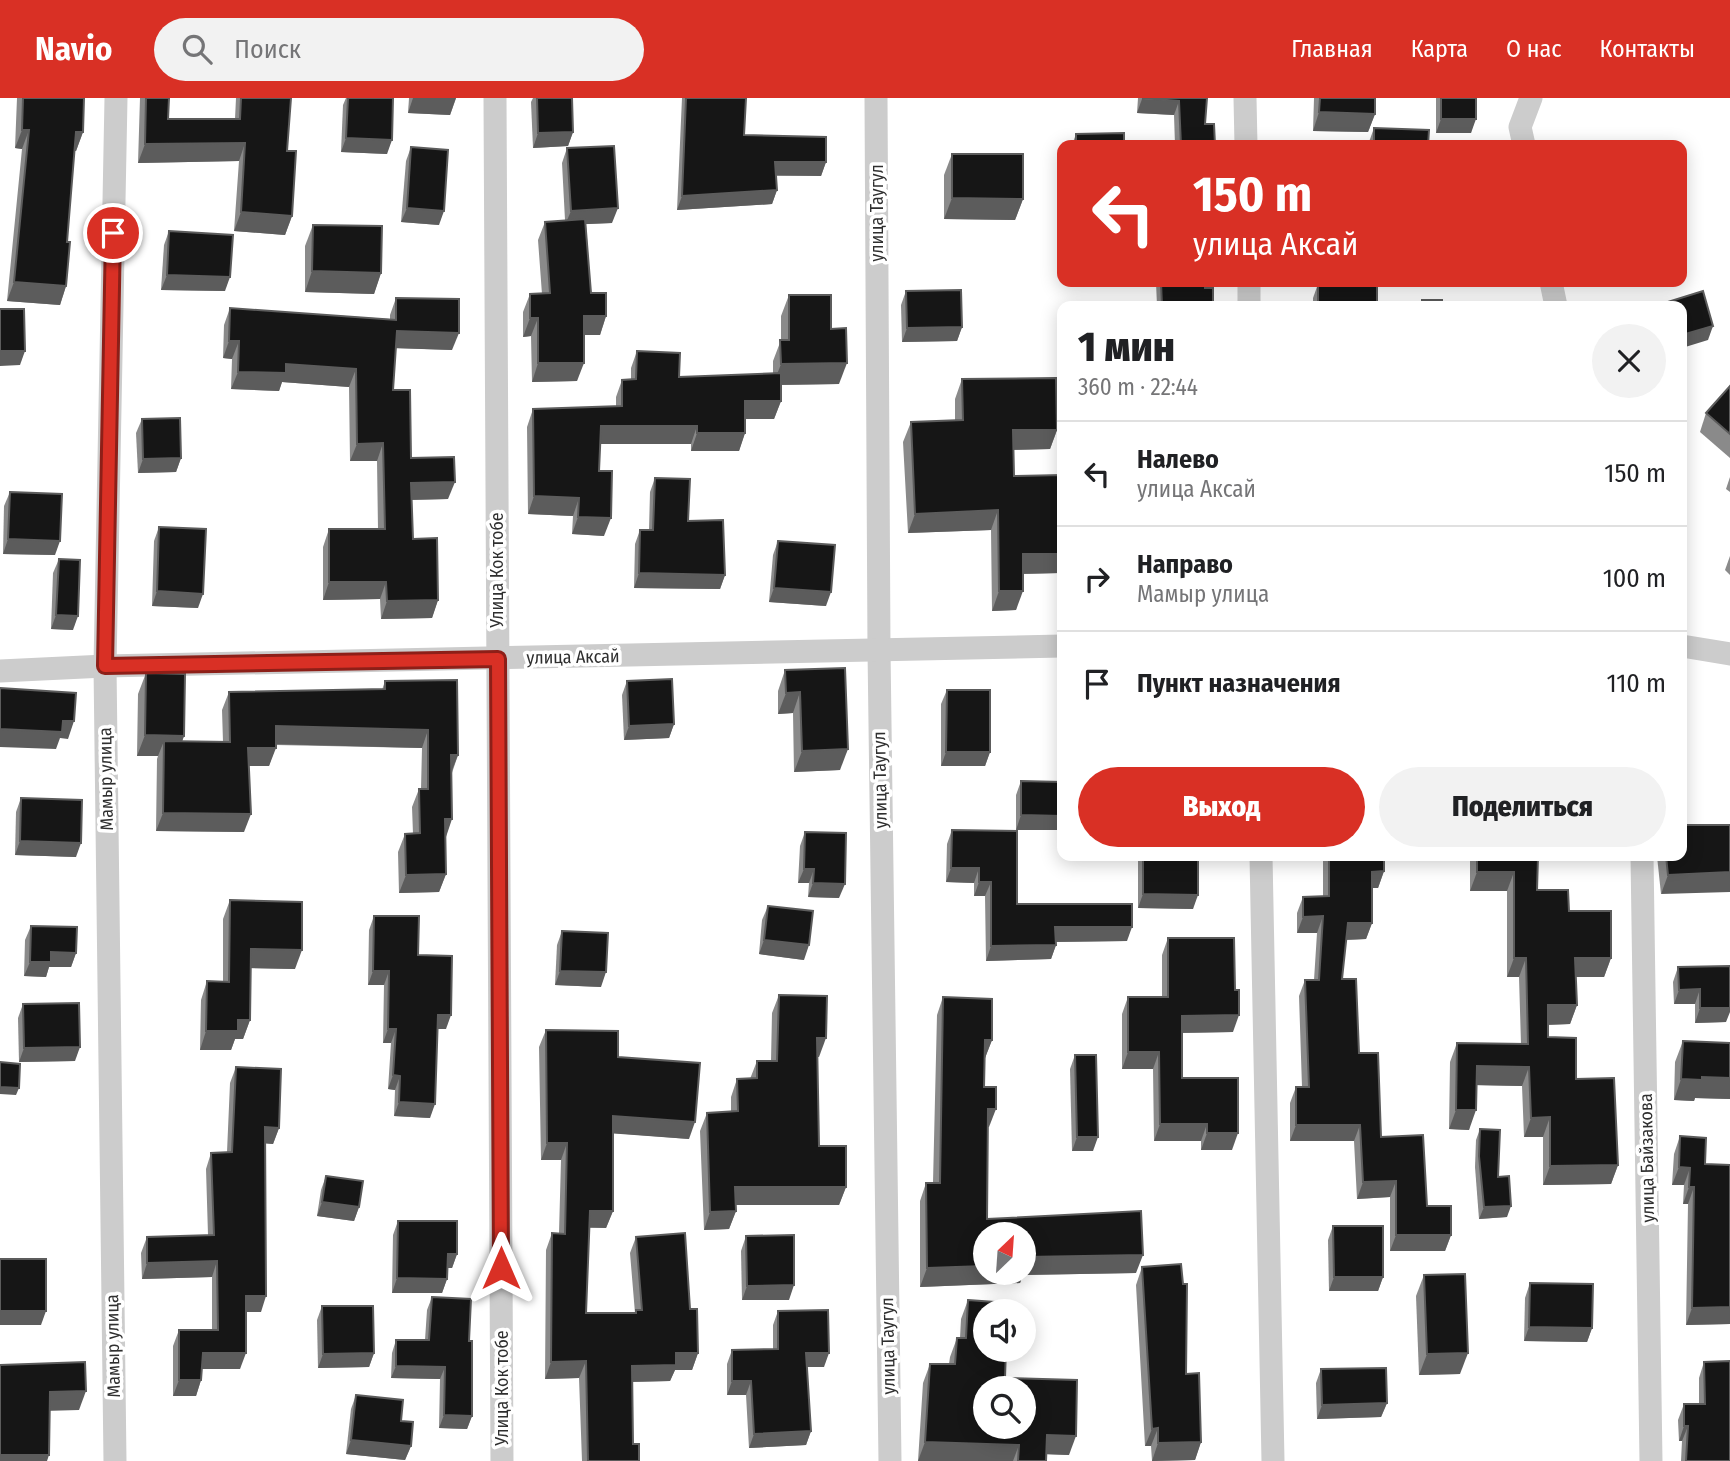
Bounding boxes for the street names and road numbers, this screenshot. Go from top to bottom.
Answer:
street label: улица Таугул [866,164,888,262]
street label: Улица Кок тобе [486,512,508,629]
street label: улица Аксай [526,645,620,669]
street label: Мамыр улица [94,727,118,831]
street label: улица Таугул [868,731,892,829]
street label: улица Байзакова [1635,1093,1659,1223]
street label: Мамыр улица [101,1294,125,1398]
street label: улица Таугул [876,1297,900,1395]
street label: Улица Кок тобе [491,1330,513,1447]

